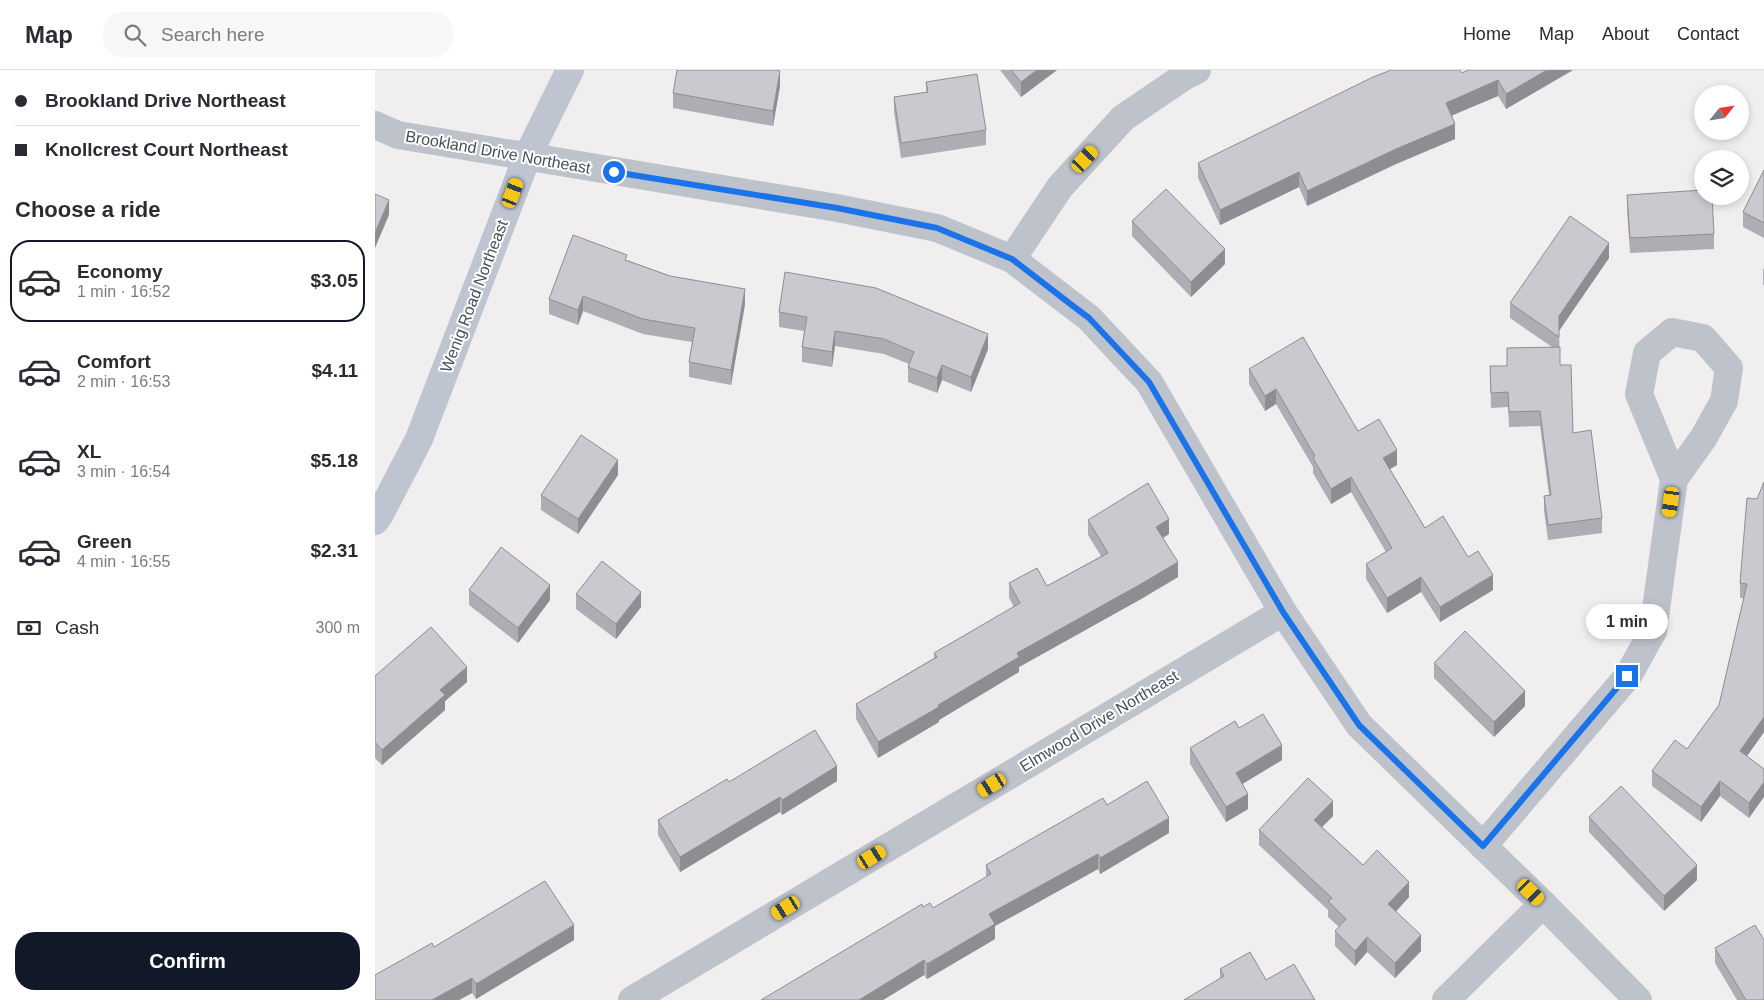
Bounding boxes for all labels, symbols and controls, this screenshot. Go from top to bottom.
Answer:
search box [103,12,453,57]
text: Map [25,21,73,48]
icon: search [121,21,149,49]
text: Search here [161,24,265,45]
text: Home [1463,24,1511,44]
text: Map [1539,24,1574,44]
text: About [1602,24,1649,44]
text: Contact [1677,24,1739,44]
north arrow [1694,85,1749,140]
map controls [1694,85,1749,205]
text: Brookland Drive Northeast [45,90,286,111]
street label: Brookland Drive Northeast [404,127,592,177]
text: Knollcrest Court Northeast [45,139,288,160]
car [1069,143,1100,175]
button: layers [1694,150,1749,205]
route start [603,161,625,183]
car [500,176,525,210]
text: Choose a ride [15,197,160,222]
street label: Wenig Road Northeast [437,217,511,374]
icon: car [17,259,62,304]
text: Economy [77,261,163,282]
text: $3.05 [310,270,358,291]
text: 1 min · 16:52 [77,283,170,300]
icon: car [17,349,62,394]
text: Comfort [77,351,151,372]
text: $4.11 [312,360,358,381]
text: 2 min · 16:53 [77,373,170,390]
icon: car [17,439,62,484]
text: XL [77,441,101,462]
text: $5.18 [310,450,358,471]
text: 3 min · 16:54 [77,463,170,480]
car [1661,486,1680,518]
icon: car [17,529,62,574]
text: Green [77,531,132,552]
text: $2.31 [310,540,358,561]
text: 4 min · 16:55 [77,553,170,570]
callout: 1 min [1586,604,1668,638]
text: 1 min [1606,613,1648,630]
icon: cash [15,614,43,642]
text: Cash [55,617,99,638]
text: 300 m [316,619,360,636]
route end [1616,665,1638,687]
street label: Elmwood Drive Northeast [1017,667,1182,775]
car [975,771,1008,799]
car [855,843,888,871]
car [1515,876,1547,908]
car [769,894,802,922]
button: Confirm [15,932,360,990]

